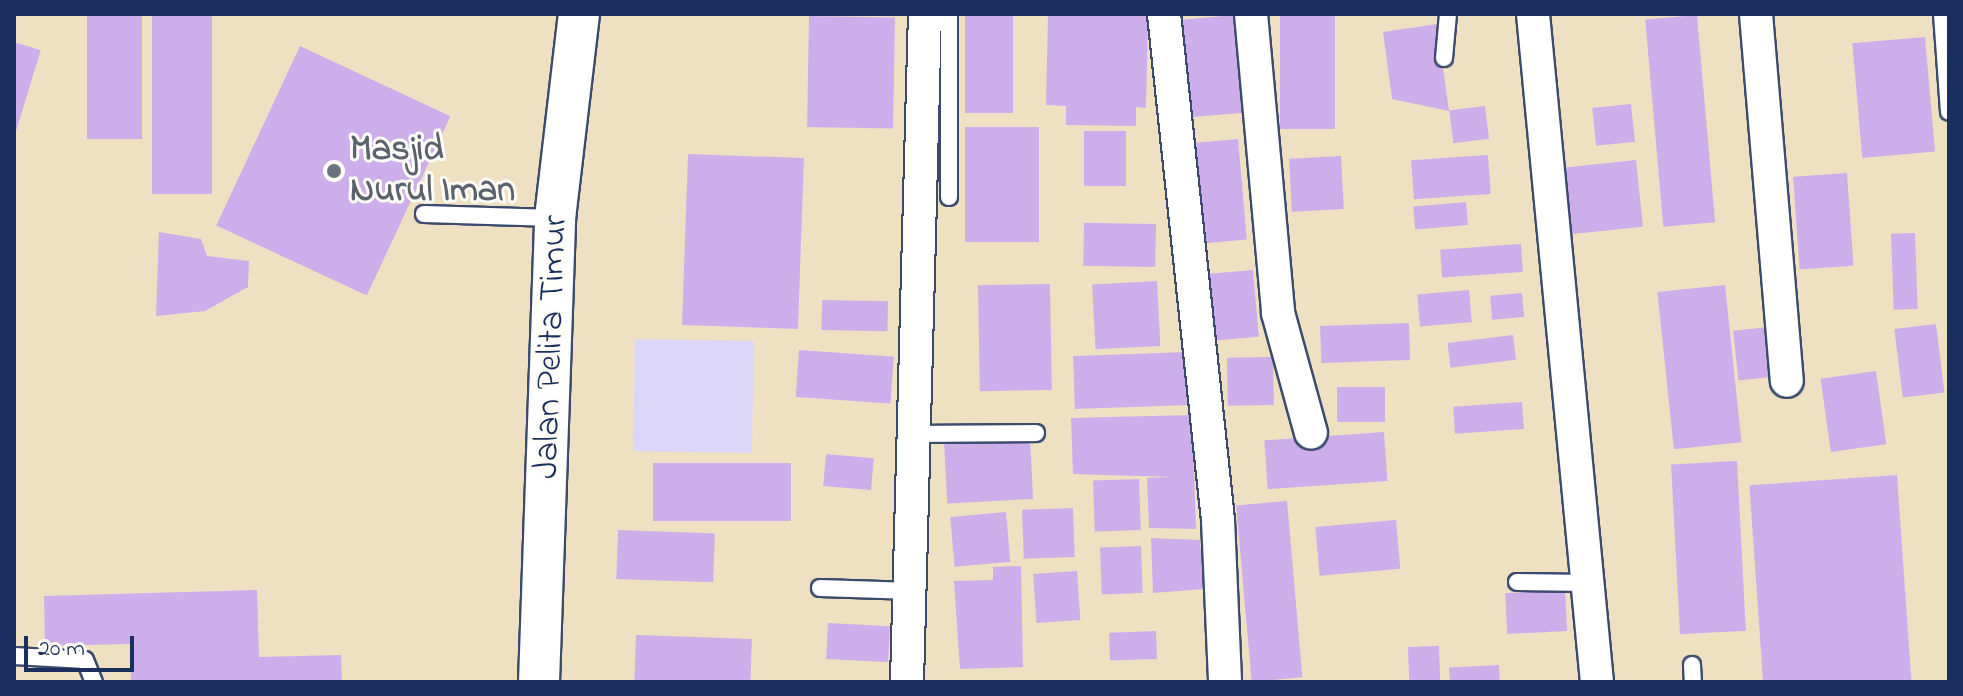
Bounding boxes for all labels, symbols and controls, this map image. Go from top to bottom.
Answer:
place label: Masjid Nurul Iman [350,128,515,213]
marker: Masjid Nurul Iman [325,162,343,180]
street label: Jalan Pelita Timur [526,214,578,480]
scale bar [28,620,138,670]
text: 20 m [38,632,85,667]

